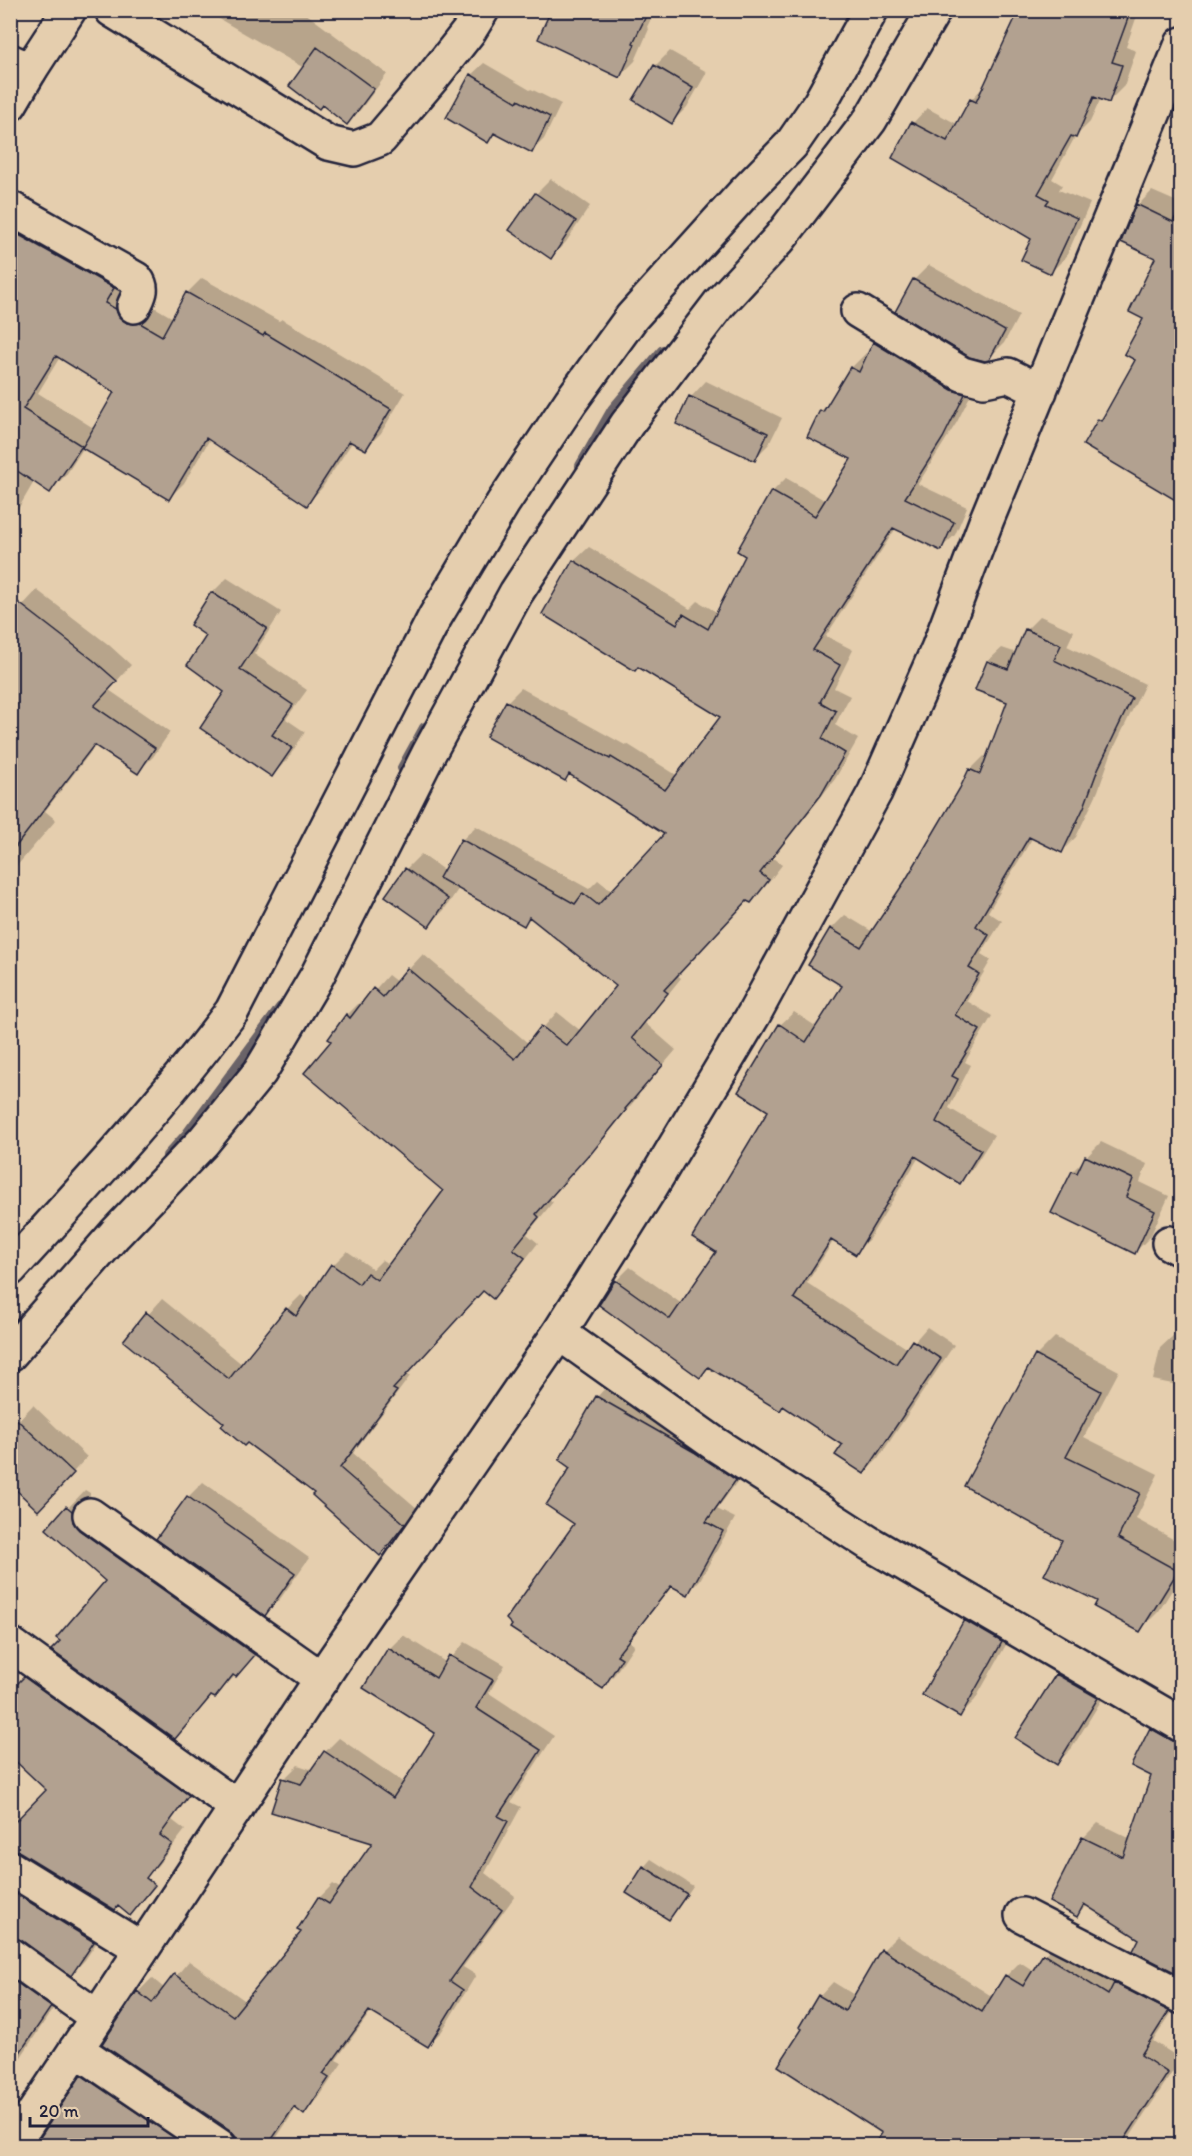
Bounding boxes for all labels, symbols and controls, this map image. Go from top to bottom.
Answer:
scale bar [30,2090,148,2128]
text: 20 m [39,2100,79,2122]

